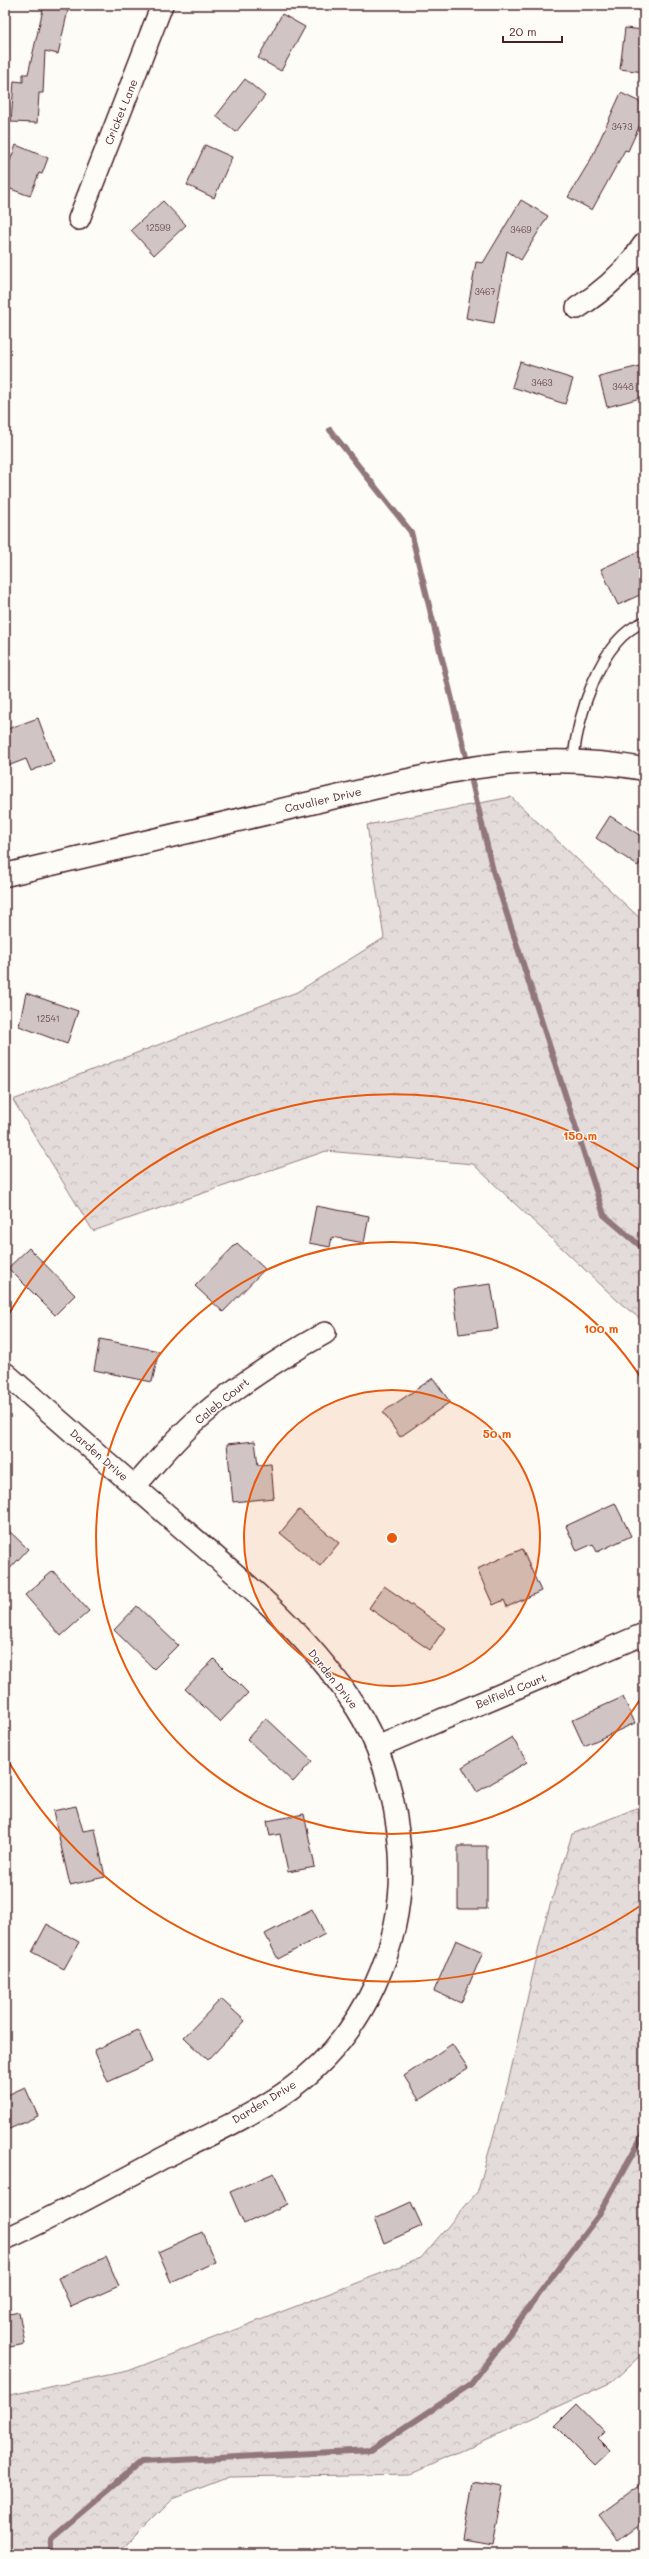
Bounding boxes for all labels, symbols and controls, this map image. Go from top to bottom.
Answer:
scale bar [503,18,562,44]
text: 20 m [509,23,537,39]
street label: Cricket Lane [101,76,141,147]
house number: 3473 [612,121,632,132]
house number: 12599 [146,222,171,233]
house number: 3469 [510,224,532,235]
house number: 3467 [475,286,496,297]
house number: 3463 [531,377,553,388]
house number: 3448 [612,381,634,392]
street label: Cavalier Drive [283,783,363,816]
house number: 12541 [36,1013,60,1024]
text: 150 m [563,1127,597,1143]
text: 100 m [584,1320,618,1336]
street label: Caleb Court [191,1374,252,1427]
street label: Darden Drive [67,1425,132,1484]
text: 50 m [483,1425,511,1441]
centre of rings [385,1531,399,1545]
street label: Darden Drive [305,1646,362,1712]
street label: Belfield Court [473,1670,548,1712]
street label: Darden Drive [229,2076,299,2127]

